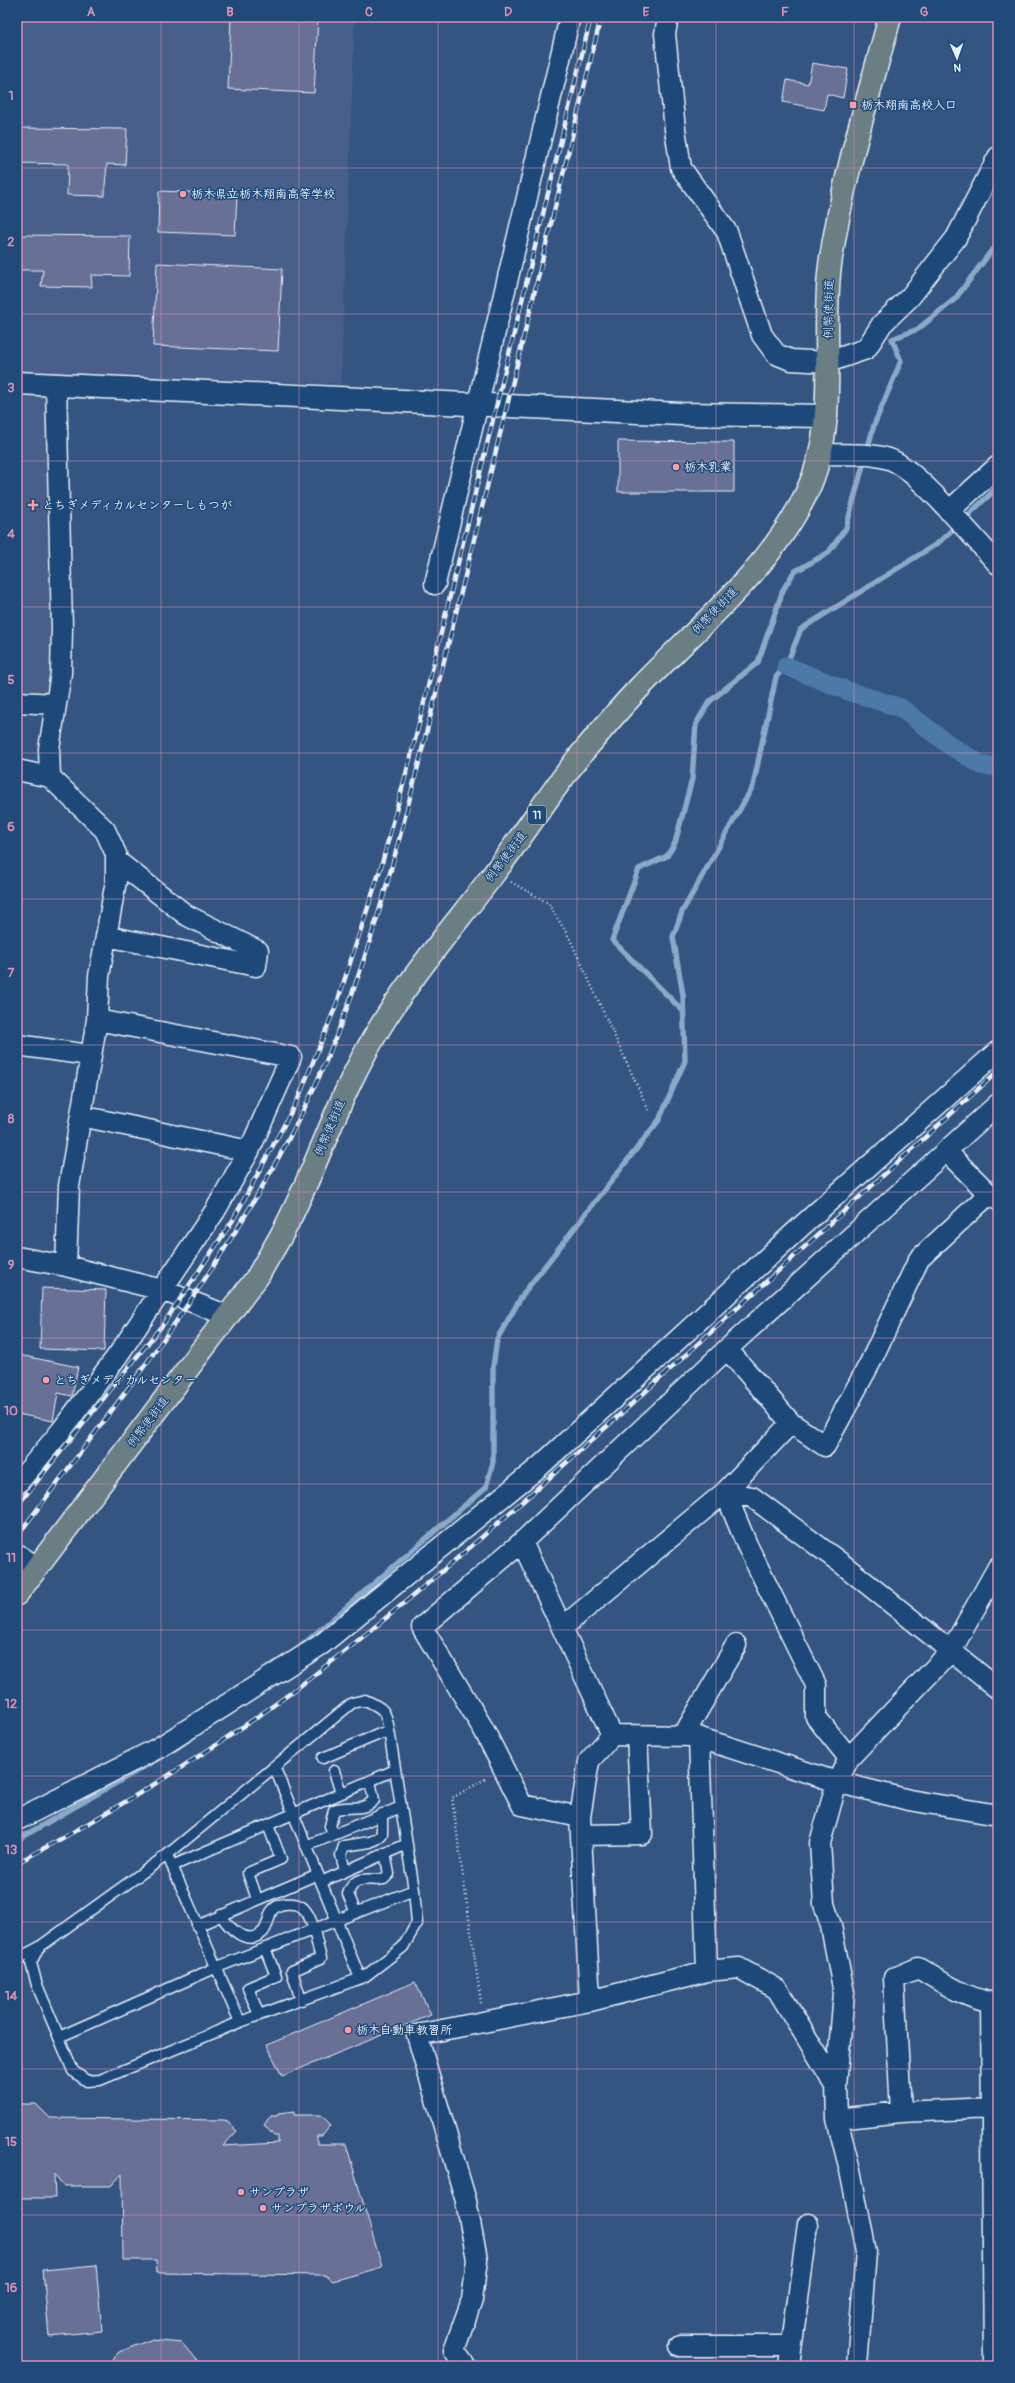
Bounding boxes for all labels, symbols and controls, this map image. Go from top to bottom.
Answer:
text: A [87,4,96,20]
text: B [226,4,234,20]
text: C [365,4,373,20]
text: D [504,4,512,20]
text: E [643,4,650,20]
text: F [781,4,789,20]
text: G [920,4,929,20]
north arrow [937,38,977,78]
text: N [953,61,961,74]
text: 1 [8,88,14,104]
place label: 栃木翔南高校入口 [861,98,957,113]
marker: 栃木翔南高校入口 [848,100,858,110]
place label: 栃木県立栃木翔南高等学校 [191,187,335,202]
marker: 栃木県立栃木翔南高等学校 [178,189,188,199]
text: 2 [7,234,15,250]
street label: 例幣使街道 [821,279,837,339]
text: 3 [7,380,15,396]
place label: 栃木乳業 [684,460,732,475]
marker: 栃木乳業 [671,462,681,472]
place label: とちぎメディカルセンターしもつが [42,498,232,513]
marker: とちぎメディカルセンターしもつが [27,499,39,511]
text: 4 [7,526,15,542]
street label: 例幣使街道 [689,584,741,638]
text: 5 [7,672,15,688]
road number: 11 [528,806,546,824]
text: 6 [7,819,15,835]
street label: 例幣使街道 [482,829,530,885]
text: 7 [8,965,15,981]
street label: 例幣使街道 [311,1097,349,1159]
text: 8 [8,1111,15,1127]
text: 9 [8,1257,15,1273]
place label: とちぎメディカルセンター [54,1373,196,1388]
marker: とちぎメディカルセンター [41,1375,51,1385]
street label: 例幣使街道 [124,1394,172,1450]
text: 10 [4,1403,18,1419]
text: 11 [6,1550,16,1566]
text: 12 [5,1696,17,1712]
text: 13 [5,1842,17,1858]
text: 14 [5,1988,18,2004]
place label: 栃木自動車教習所 [356,2023,453,2038]
marker: 栃木自動車教習所 [343,2025,353,2035]
text: 15 [5,2134,17,2150]
place label: サンプラザ [249,2185,309,2200]
marker: サンプラザ [236,2187,246,2197]
place label: サンプラザボウル [271,2201,366,2216]
marker: サンプラザボウル [258,2203,268,2213]
text: 16 [5,2280,18,2296]

